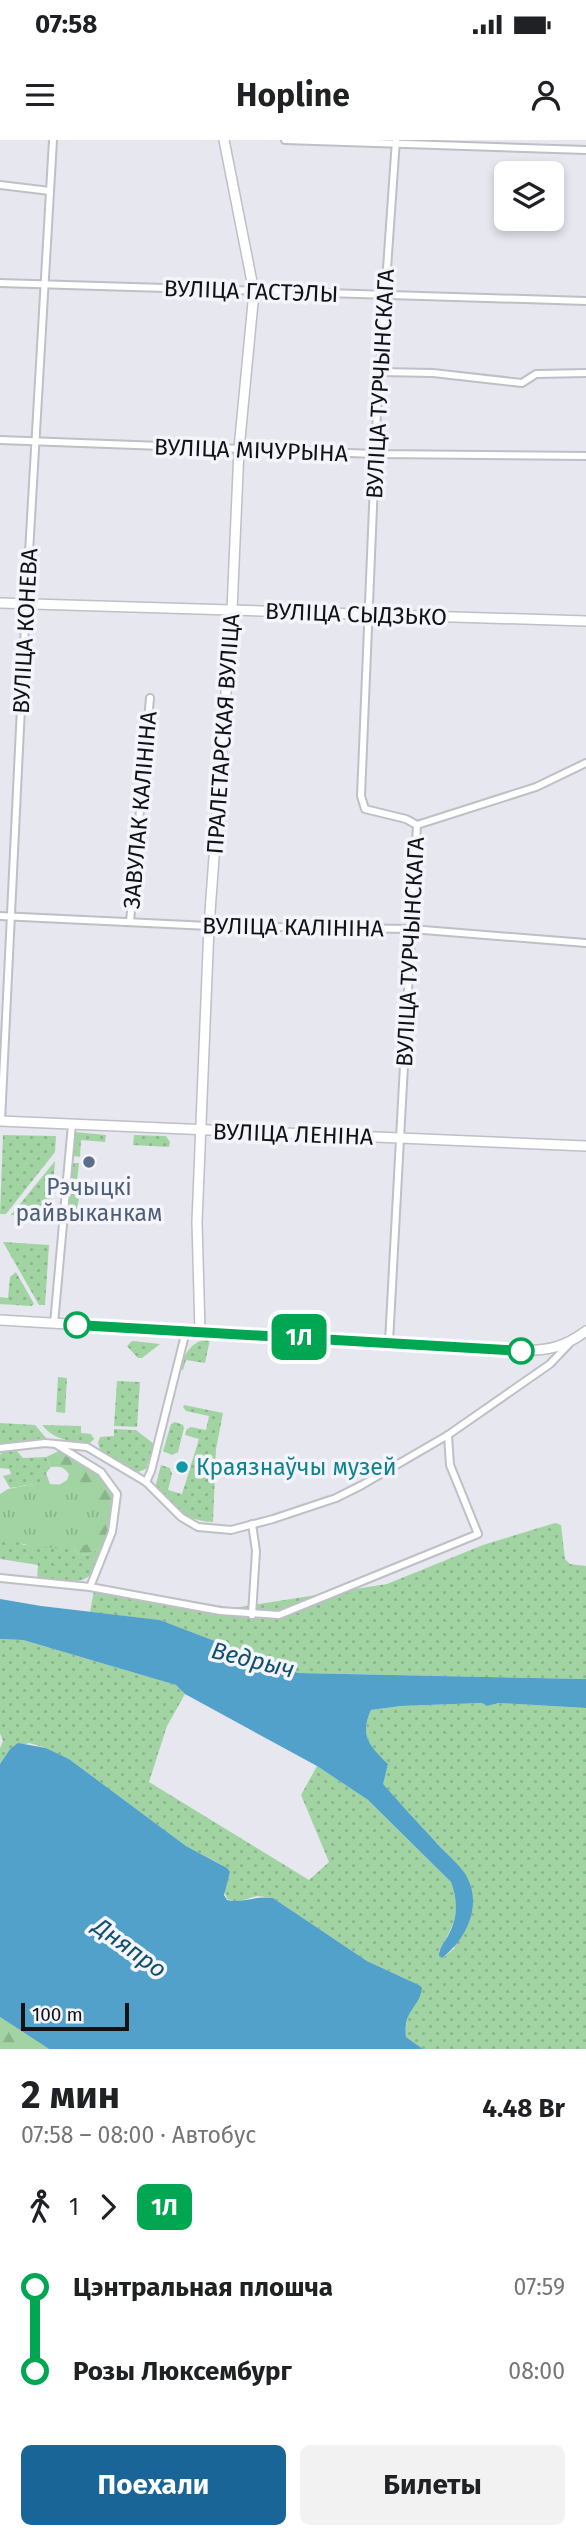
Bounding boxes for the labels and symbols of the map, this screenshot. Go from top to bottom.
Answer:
street label: ВУЛІЦА ТУРЧЫНСКАГА [360,267,400,500]
street label: ВУЛІЦА ГАСТЭЛЫ [163,274,339,308]
street label: ВУЛІЦА МІЧУРЫНА [154,433,349,467]
street label: ВУЛІЦА КОНЕВА [7,547,43,715]
street label: ВУЛІЦА СЫДЗЬКО [265,597,447,631]
street label: ПРАЛЕТАРСКАЯ ВУЛІЦА [201,612,245,855]
street label: ЗАВУЛАК КАЛІНІНА [117,709,163,910]
street label: ВУЛІЦА ТУРЧЫНСКАГА [390,835,430,1068]
street label: ВУЛІЦА КАЛІНІНА [202,911,385,943]
street label: ВУЛІЦА ЛЕНІНА [212,1117,375,1151]
marker: Рэчыцкі райвыканкам [81,1154,97,1170]
place label: Рэчыцкі райвыканкам [16,1173,162,1227]
unlabelled marker [64,1312,90,1338]
line badge: 1Л [268,1314,330,1360]
unlabelled marker [508,1338,534,1364]
place label: Краязнаўчы музей [196,1453,397,1481]
marker: Краязнаўчы музей [174,1459,190,1475]
water label: Ведрыч [209,1636,297,1684]
water label: Дняпро [86,1911,172,1984]
scale bar [21,2000,130,2032]

